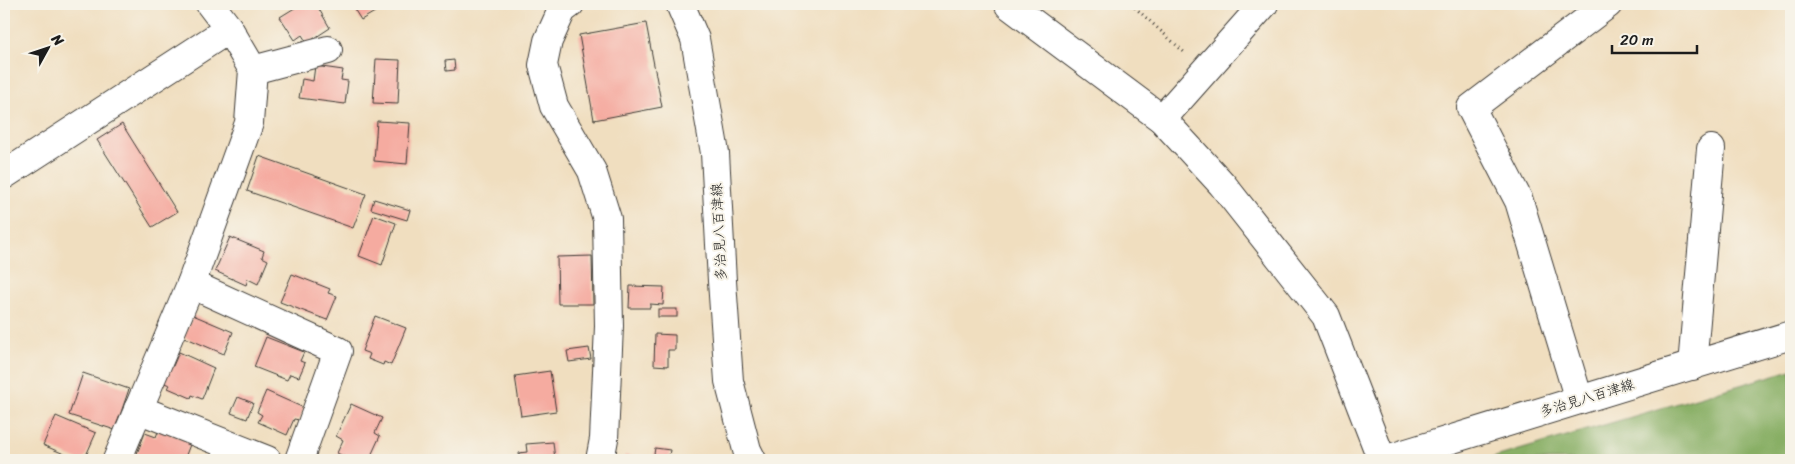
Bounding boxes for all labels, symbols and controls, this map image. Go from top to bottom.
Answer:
north arrow [22,22,72,72]
scale bar [1612,22,1698,54]
text: N [44,27,70,52]
text: 20 m [1620,27,1654,53]
street label: 多治見八百津線 [704,182,734,282]
street label: 多治見八百津線 [1536,372,1638,424]

